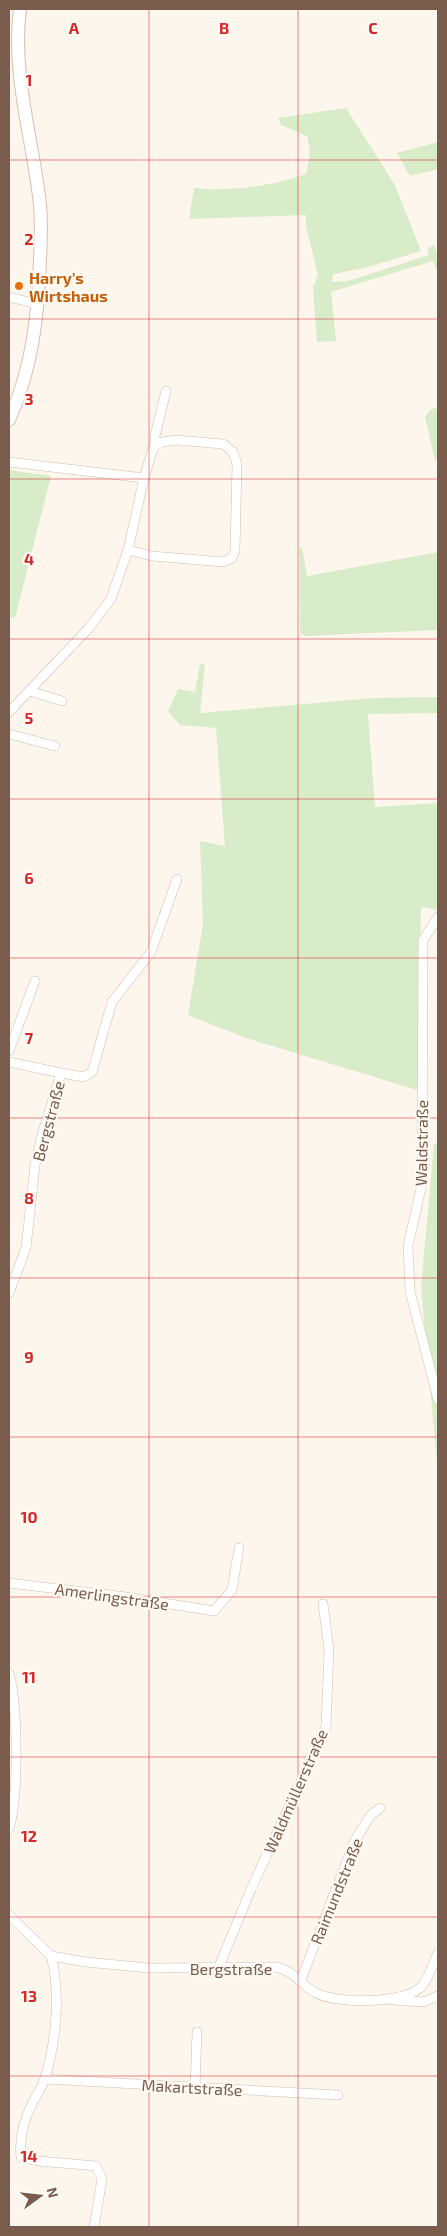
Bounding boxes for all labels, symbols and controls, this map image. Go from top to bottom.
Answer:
text: A [69,18,80,37]
text: B [219,18,229,37]
text: C [368,18,378,37]
text: 1 [26,70,32,89]
text: 2 [24,229,34,248]
place label: Harry's Wirtshaus [29,268,108,305]
marker: Harry's Wirtshaus [13,280,25,292]
text: 3 [24,389,34,408]
text: 4 [24,549,34,568]
text: 5 [25,708,34,727]
text: 6 [24,868,34,887]
text: 7 [25,1028,34,1047]
street label: Bergstraße [28,1079,68,1163]
street label: Waldstraße [411,1100,431,1186]
text: 8 [24,1188,34,1207]
text: 9 [24,1347,34,1366]
text: 10 [20,1507,38,1526]
street label: Amerlingstraße [54,1579,170,1613]
text: 11 [22,1667,36,1686]
street label: Waldmüllerstraße [259,1726,331,1856]
text: 12 [21,1826,37,1845]
street label: Raimundstraße [306,1835,366,1947]
street label: Bergstraße [190,1959,272,1978]
text: 13 [21,1986,37,2005]
street label: Makartstraße [141,2075,243,2099]
text: 14 [20,2146,38,2165]
north arrow [15,2171,65,2221]
text: N [44,2185,63,2200]

